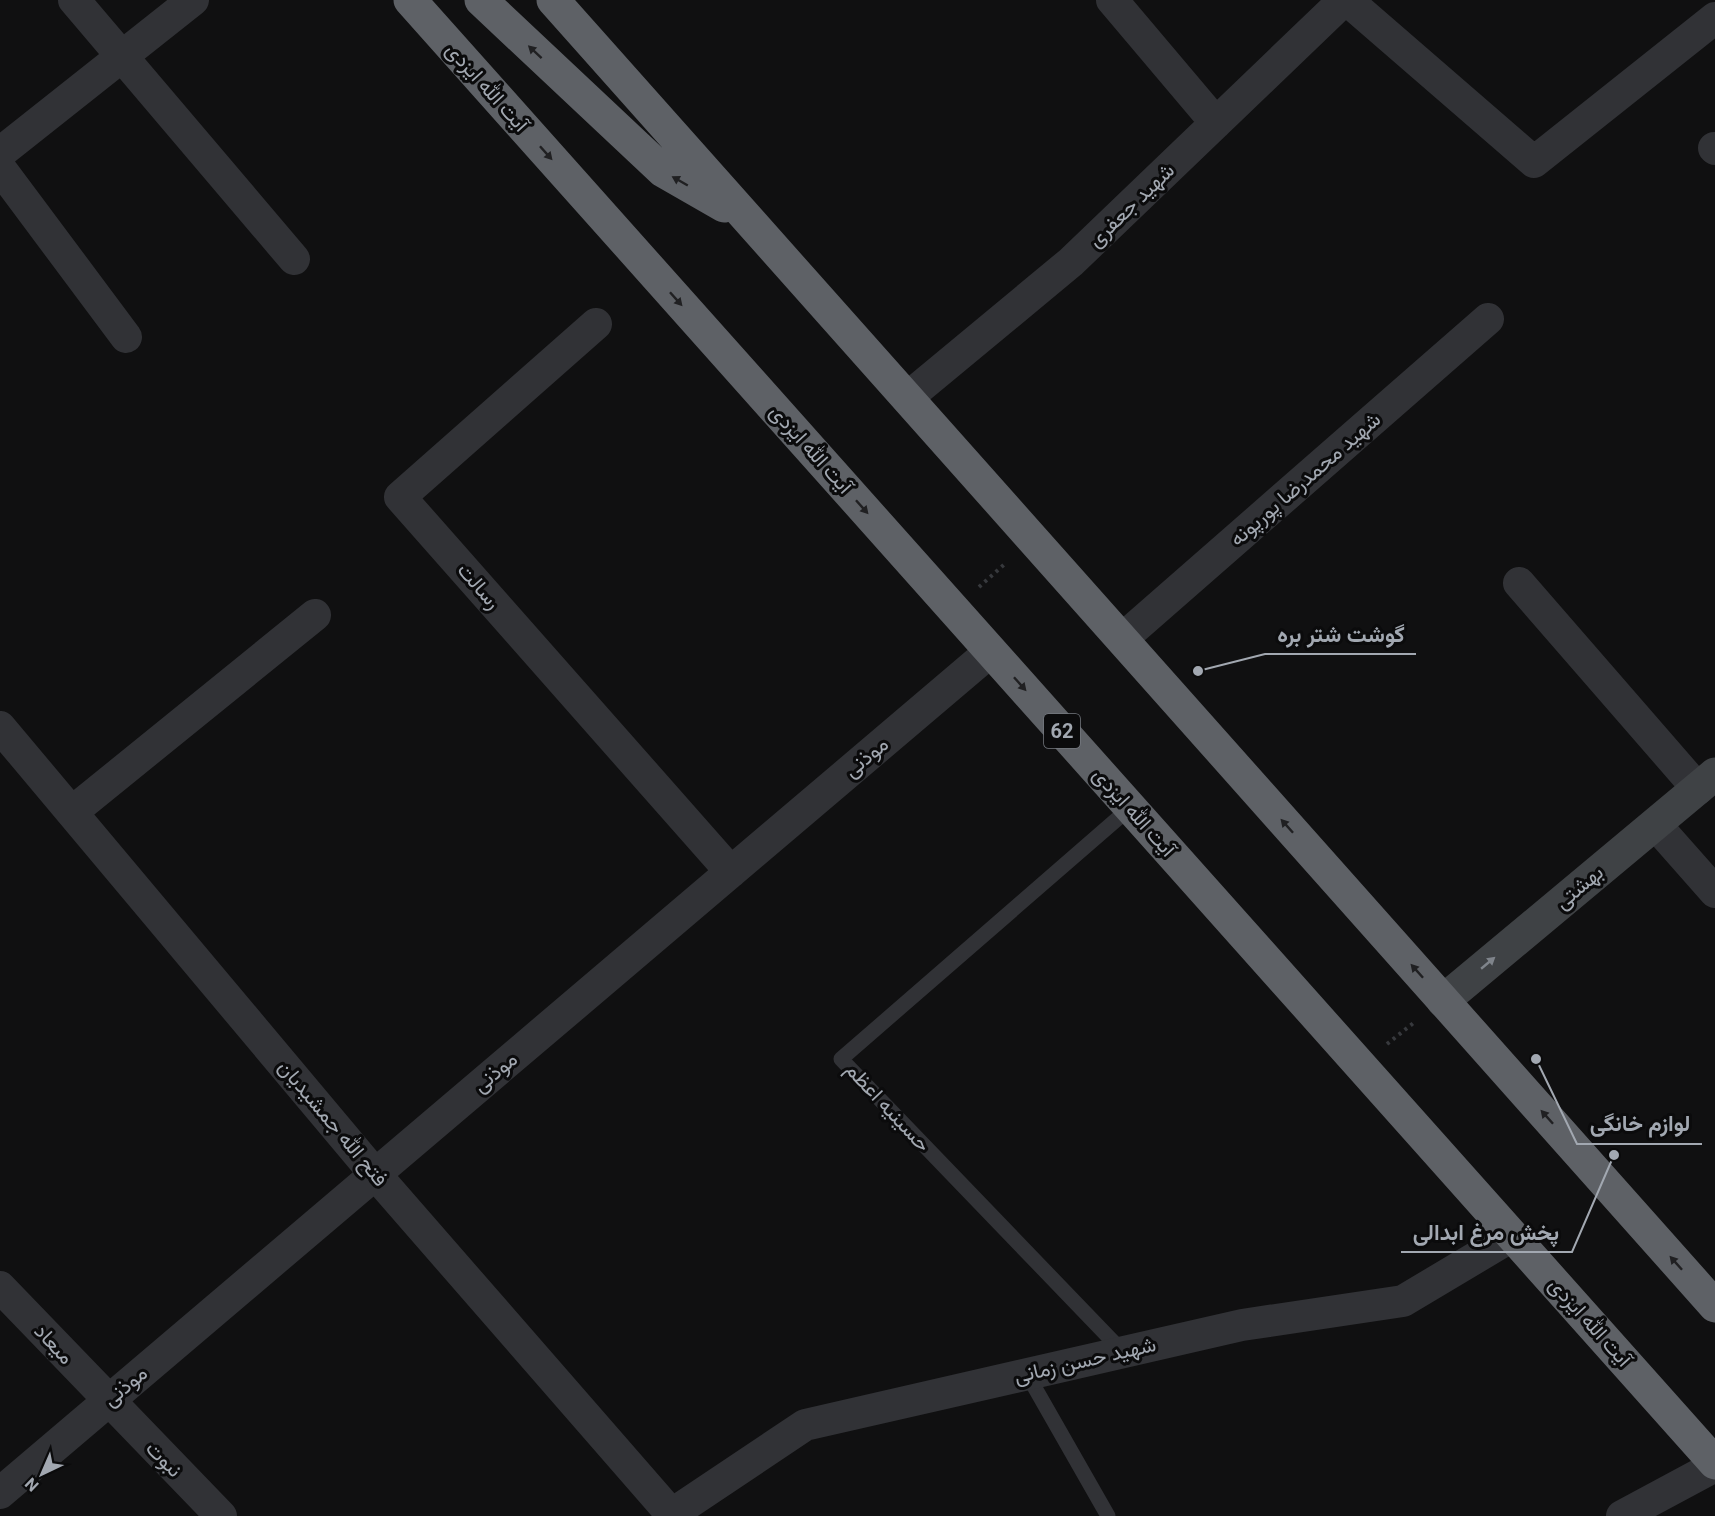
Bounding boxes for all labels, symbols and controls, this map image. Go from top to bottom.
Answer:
street label: آیت الله ایزدی [440,37,535,139]
one-way arrow [528,46,543,59]
one-way arrow [539,145,552,160]
street label: شهید جعفری [1083,158,1180,253]
one-way arrow [672,176,689,186]
one-way arrow [669,291,682,306]
street label: آیت الله ایزدی [764,399,859,501]
street label: شهید محمدرضا پورپونه [1225,407,1387,552]
one-way arrow [855,499,868,514]
street label: رسالت [452,558,505,615]
callout: گوشت شتر بره [1265,614,1416,654]
text: گوشت شتر بره [1277,622,1405,648]
one-way arrow [1013,676,1027,691]
road number: 62 [1044,714,1080,748]
street label: موذنی [839,732,894,783]
street label: آیت الله ایزدی [1087,762,1182,864]
one-way arrow [1280,818,1294,833]
street label: بهشتی [1550,860,1609,915]
one-way arrow [1480,957,1495,970]
one-way arrow [1410,964,1424,979]
street label: موذنی [468,1047,523,1098]
street label: فتح الله جمشیدیان [272,1054,394,1192]
street label: حسینیه اعظم [839,1057,935,1158]
callout: لوازم خانگی [1577,1104,1702,1144]
one-way arrow [1540,1109,1553,1125]
text: لوازم خانگی [1590,1111,1690,1138]
callout: پخش مرغ ابدالی [1401,1212,1572,1252]
text: پخش مرغ ابدالی [1413,1220,1559,1248]
one-way arrow [1670,1256,1683,1271]
street label: آیت الله ایزدی [1543,1272,1638,1374]
street label: میعاد [29,1319,79,1369]
street label: شهید حسن زمانی [1012,1332,1159,1389]
street label: موذنی [98,1361,153,1412]
street label: نبوت [140,1436,187,1483]
north arrow [12,1444,72,1504]
text: N [21,1474,43,1495]

